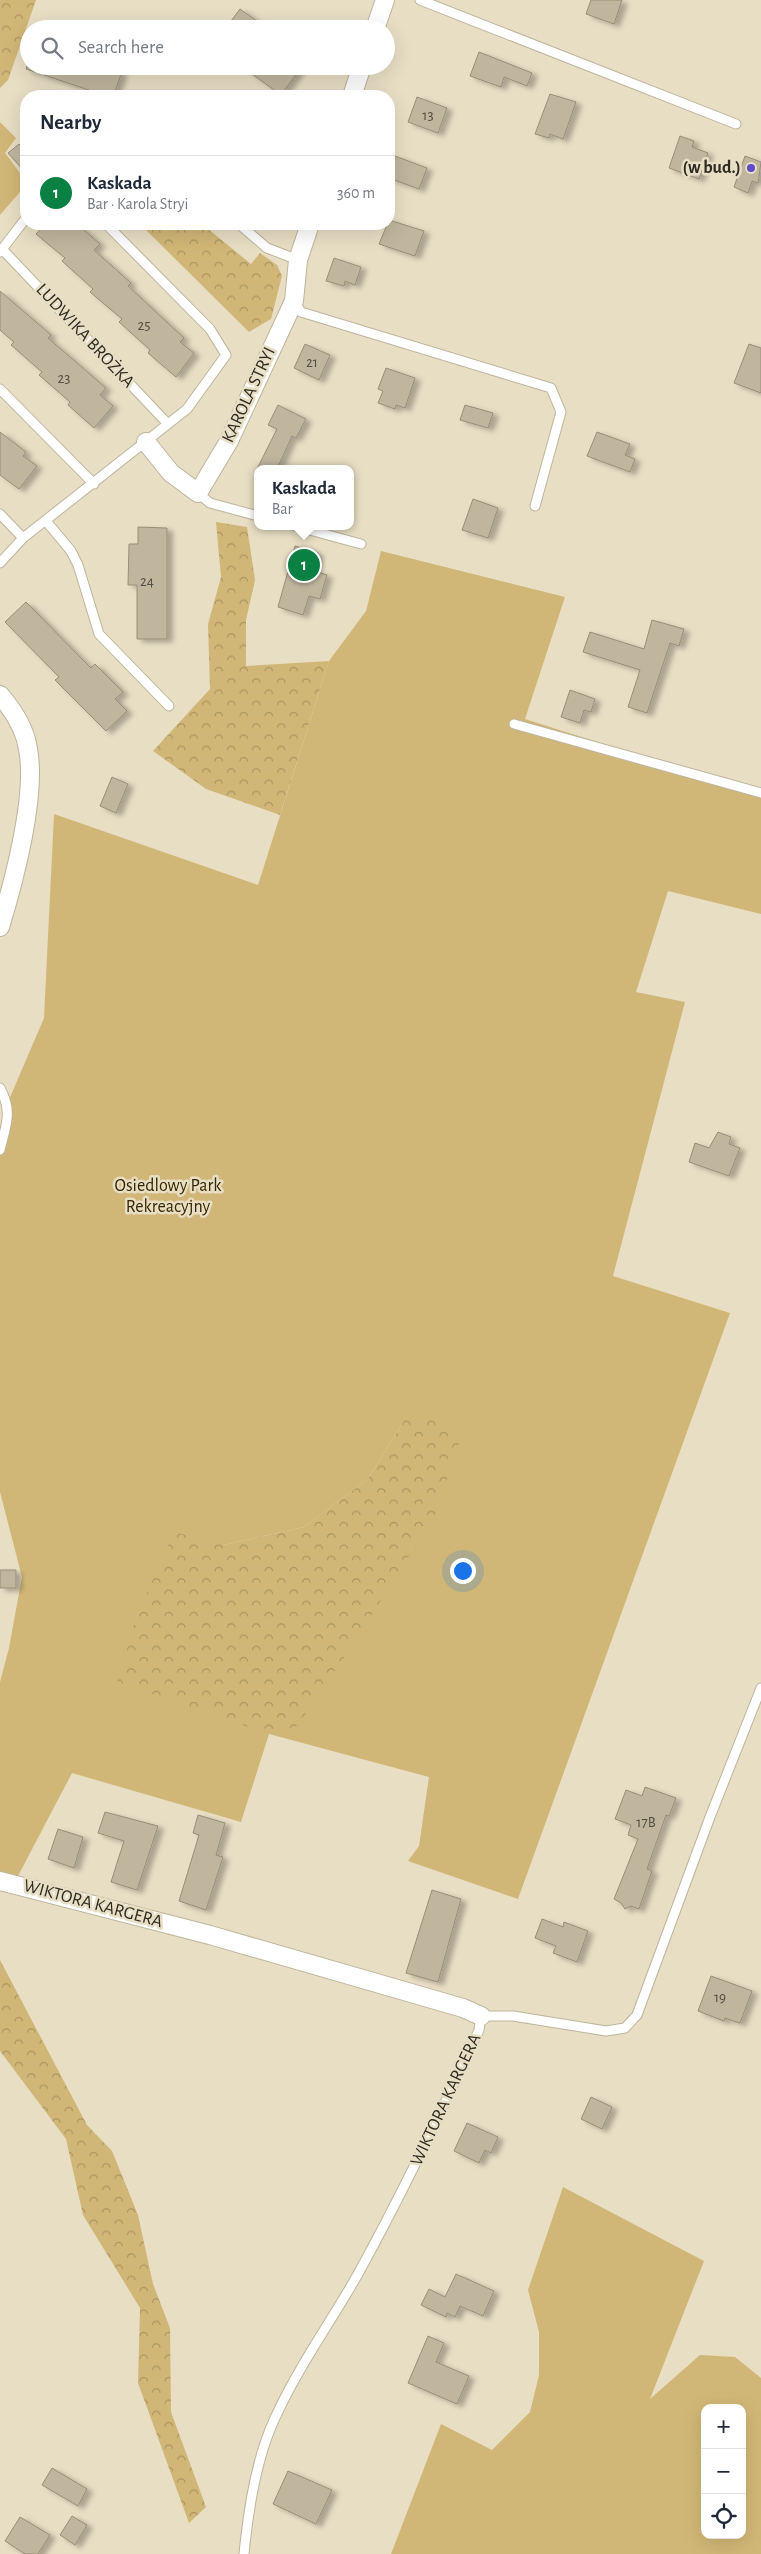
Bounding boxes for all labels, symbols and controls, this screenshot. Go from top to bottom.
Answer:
search box [20,20,395,75]
icon: search [38,34,66,62]
text: Search here [78,38,164,57]
house number: 13 [422,108,434,123]
text: Nearby [40,112,101,133]
place label: (w bud.) [683,159,741,177]
marker: (w bud.) [745,162,757,174]
text: Kaskada [87,174,152,193]
text: 1 [53,185,59,201]
text: 360 m [337,185,375,201]
text: Bar · Karola Stryi [87,196,188,212]
street label: LUDWIKA BROŻKA [32,279,139,392]
house number: 25 [137,318,151,333]
street label: KAROLA STRYI [219,344,279,446]
house number: 21 [306,355,318,370]
house number: 23 [57,371,71,386]
popup [254,465,354,530]
text: Kaskada [272,479,336,498]
text: Bar [272,501,293,517]
pin: 1 [288,546,320,584]
house number: 24 [140,574,154,589]
park label: Osiedlowy Park Rekreacyjny [115,1177,222,1216]
your location [450,1558,476,1584]
house number: 17B [636,1815,656,1830]
street label: WIKTORA KARGERA [21,1877,165,1931]
house number: 19 [714,1990,726,2005]
street label: WIKTORA KARGERA [408,2031,485,2169]
map controls [701,2404,746,2539]
button: + [701,2404,746,2449]
button: − [701,2449,746,2494]
button: locate [701,2494,746,2539]

